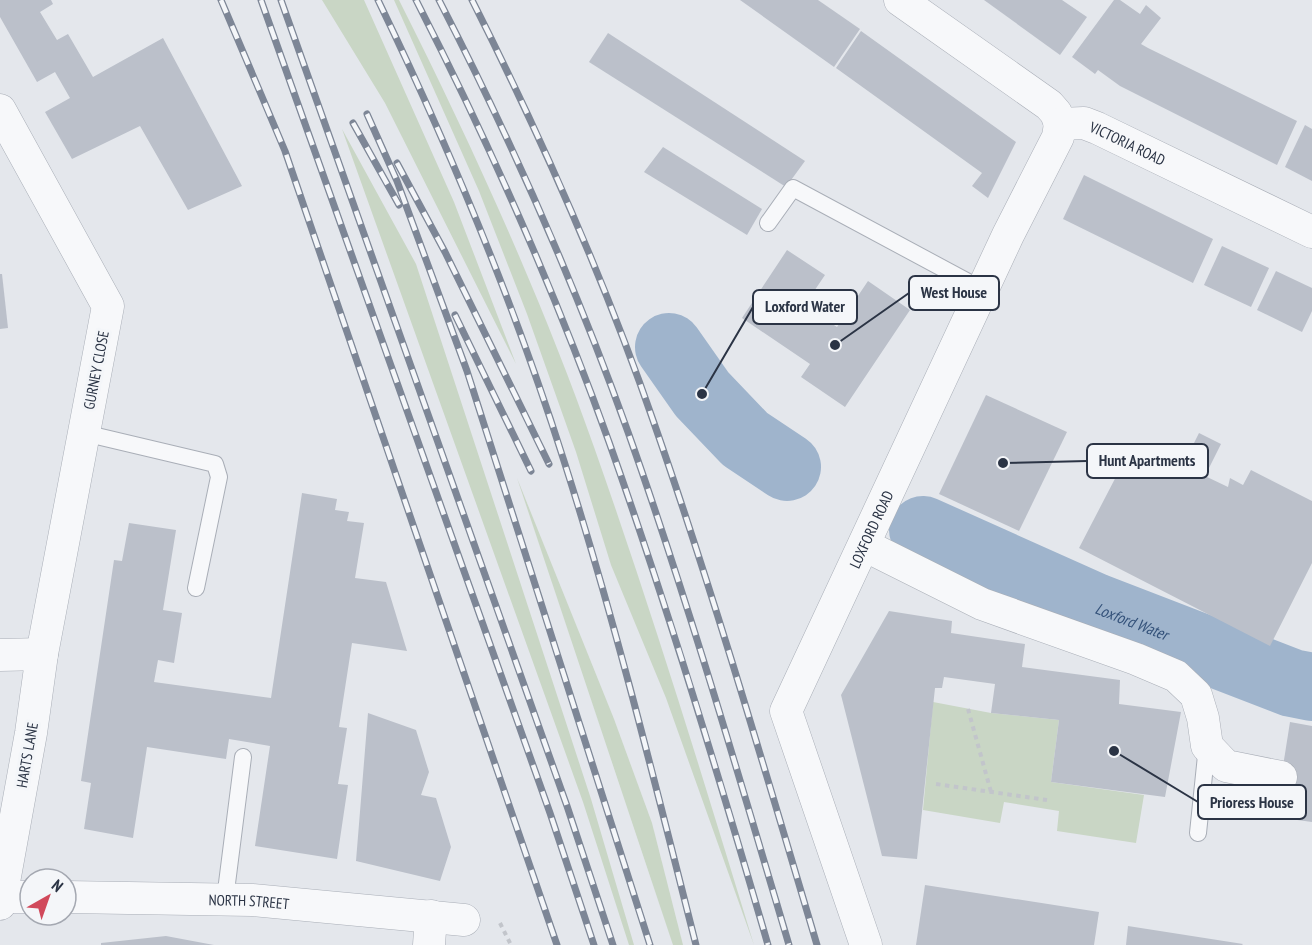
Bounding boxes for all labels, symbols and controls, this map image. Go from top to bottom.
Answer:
street label: VICTORIA ROAD [1086,116,1169,169]
callout: West House [909,276,999,310]
text: West House [920,282,987,302]
callout: Loxford Water [753,290,857,324]
text: Loxford Water [765,296,845,316]
street label: GURNEY CLOSE [79,329,113,411]
callout: Hunt Apartments [1087,444,1208,478]
text: Hunt Apartments [1099,450,1196,470]
street label: LOXFORD ROAD [845,487,897,571]
water label: Loxford Water [1093,598,1174,645]
street label: HARTS LANE [12,721,42,789]
callout: Prioress House [1198,785,1306,819]
text: Prioress House [1210,792,1294,812]
north arrow [18,867,78,927]
text: N [48,875,67,896]
street label: NORTH STREET [208,890,290,913]

